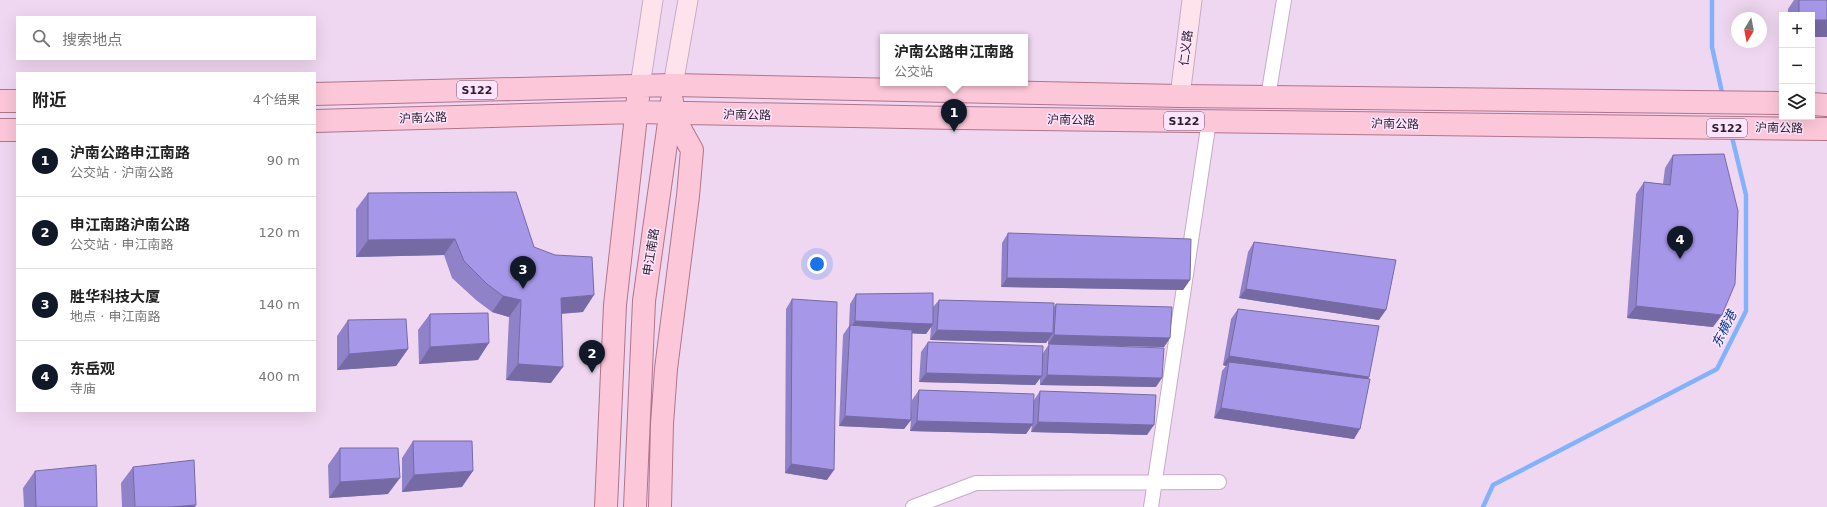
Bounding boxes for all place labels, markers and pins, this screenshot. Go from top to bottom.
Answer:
pin: 1 [941,99,967,132]
pin: 4 [1667,226,1693,259]
pin: 3 [510,256,536,289]
pin: 2 [579,340,605,373]

